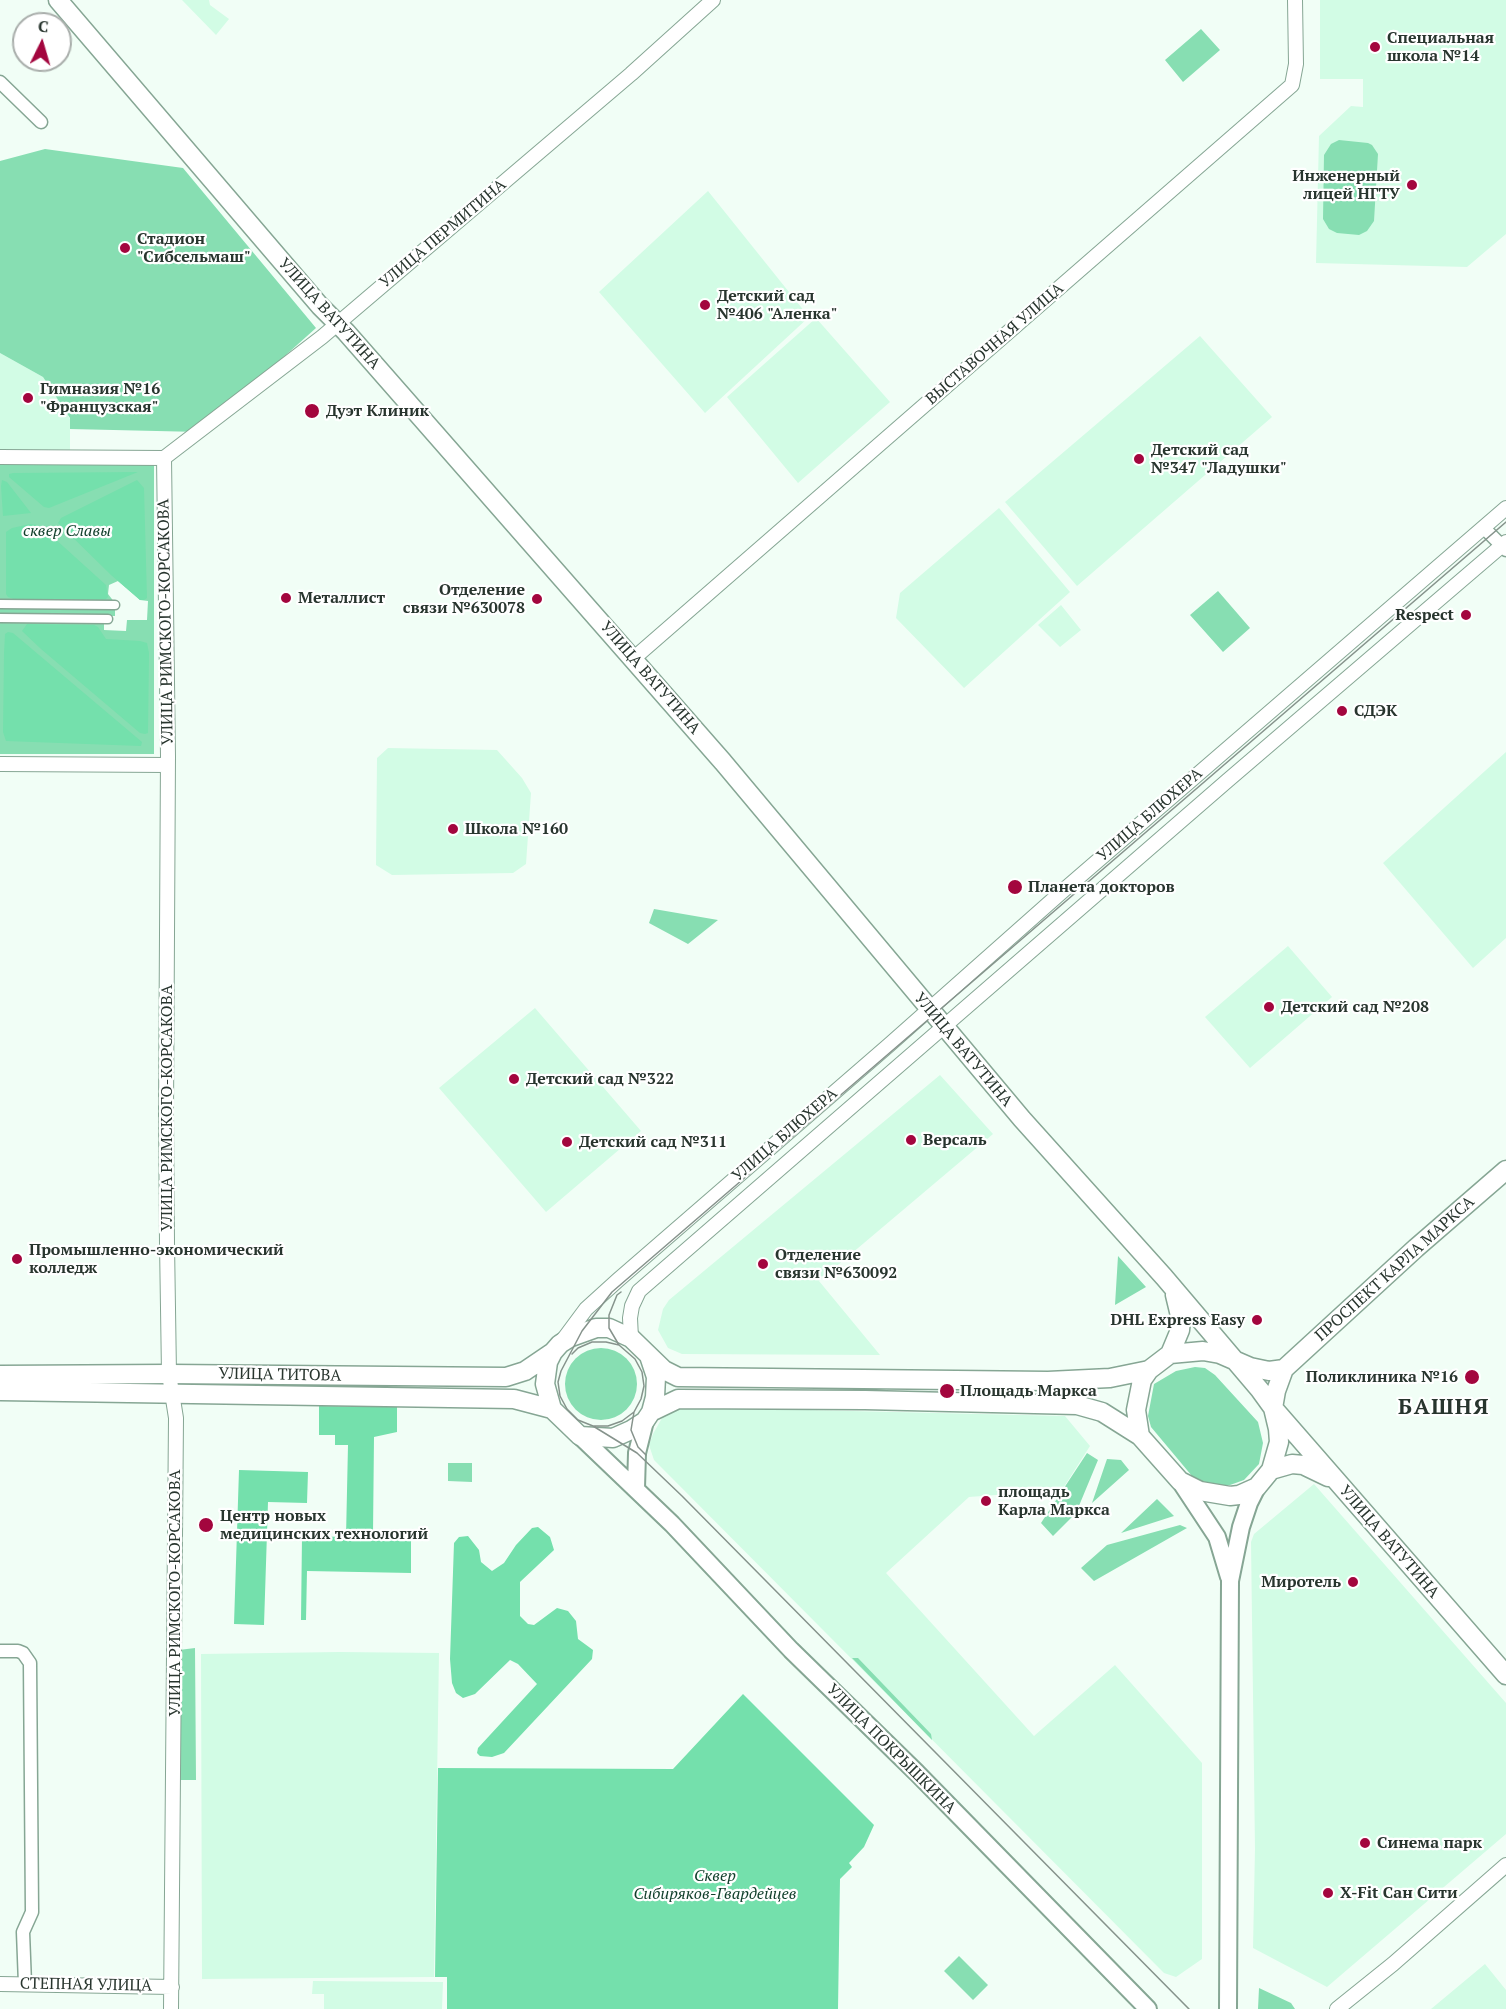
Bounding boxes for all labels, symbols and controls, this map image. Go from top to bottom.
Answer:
north arrow [12,12,72,72]
text: С [37,15,50,37]
place label: Специальная школа №14 [1387,28,1494,66]
marker: Специальная школа №14 [1368,40,1382,54]
place label: Инженерный лицей НГТУ [1292,166,1400,204]
street label: УЛИЦА ПЕРМИТИНА [376,176,510,292]
marker: Инженерный лицей НГТУ [1405,178,1419,192]
place label: Стадион "Сибсельмаш" [137,229,251,267]
marker: Стадион "Сибсельмаш" [118,241,132,255]
street label: УЛИЦА ВАТУТИНА [274,254,384,374]
street label: ВЫСТАВОЧНАЯ УЛИЦА [922,279,1068,409]
place label: Детский сад №406 "Аленка" [717,286,837,324]
marker: Детский сад №406 "Аленка" [698,298,712,312]
place label: Гимназия №16 "Французская" [40,379,160,417]
marker: Гимназия №16 "Французская" [21,391,35,405]
place label: Дуэт Клиник [326,401,429,421]
marker: Дуэт Клиник [303,402,321,420]
place label: Детский сад №347 "Ладушки" [1151,440,1287,478]
marker: Детский сад №347 "Ладушки" [1132,452,1146,466]
street label: УЛИЦА РИМСКОГО-КОРСАКОВА [154,498,178,746]
park label: сквер Славы [23,521,111,541]
place label: Отделение связи №630078 [403,580,525,618]
place label: Металлист [298,588,385,608]
marker: Металлист [279,591,293,605]
marker: Отделение связи №630078 [530,592,544,606]
place label: Respect [1395,605,1454,625]
marker: Respect [1459,608,1473,622]
street label: УЛИЦА ВАТУТИНА [596,618,704,738]
place label: СДЭК [1354,701,1397,721]
marker: СДЭК [1335,704,1349,718]
street label: УЛИЦА БЛЮХЕРА [1093,764,1207,866]
place label: Школа №160 [465,819,568,839]
marker: Школа №160 [446,822,460,836]
place label: Планета докторов [1028,877,1175,897]
marker: Планета докторов [1006,878,1024,896]
street label: УЛИЦА РИМСКОГО-КОРСАКОВА [157,985,177,1231]
street label: УЛИЦА ВАТУТИНА [910,989,1016,1111]
place label: Детский сад №208 [1281,997,1429,1017]
marker: Детский сад №208 [1262,1000,1276,1014]
place label: Детский сад №322 [526,1069,674,1089]
marker: Детский сад №322 [507,1072,521,1086]
street label: УЛИЦА БЛЮХЕРА [728,1084,842,1186]
place label: Версаль [923,1130,987,1150]
place label: Детский сад №311 [579,1132,727,1152]
marker: Версаль [904,1133,918,1147]
marker: Детский сад №311 [560,1135,574,1149]
street label: ПРОСПЕКТ КАРЛА МАРКСА [1311,1192,1479,1346]
place label: Промышленно-экономический колледж [29,1240,284,1278]
place label: Отделение связи №630092 [775,1245,897,1283]
marker: Промышленно-экономический колледж [10,1252,24,1266]
marker: Отделение связи №630092 [756,1257,770,1271]
place label: DHL Express Easy [1110,1310,1245,1330]
marker: DHL Express Easy [1250,1313,1264,1327]
street label: УЛИЦА ТИТОВА [219,1364,341,1386]
place label: Поликлиника №16 [1306,1367,1458,1387]
marker: Поликлиника №16 [1463,1368,1481,1386]
place label: Площадь Маркса [960,1381,1097,1401]
marker: Площадь Маркса [938,1382,956,1400]
district label: БАШНЯ [1398,1395,1490,1421]
street label: УЛИЦА РИМСКОГО-КОРСАКОВА [165,1470,185,1716]
place label: площадь Карла Маркса [998,1482,1110,1520]
street label: УЛИЦА ВАТУТИНА [1335,1482,1443,1602]
marker: площадь Карла Маркса [979,1494,993,1508]
place label: Центр новых медицинских технологий [220,1506,428,1544]
marker: Центр новых медицинских технологий [197,1516,215,1534]
place label: Миротель [1261,1572,1341,1592]
marker: Миротель [1346,1575,1360,1589]
street label: УЛИЦА ПОКРЫШКИНА [822,1680,960,1818]
place label: Синема парк [1377,1833,1482,1853]
marker: Синема парк [1358,1836,1372,1850]
park label: Сквер Сибиряков-Гвардейцев [633,1866,797,1904]
place label: X-Fit Сан Сити [1340,1883,1458,1903]
marker: X-Fit Сан Сити [1321,1886,1335,1900]
street label: СТЕПНАЯ УЛИЦА [20,1974,152,1996]

